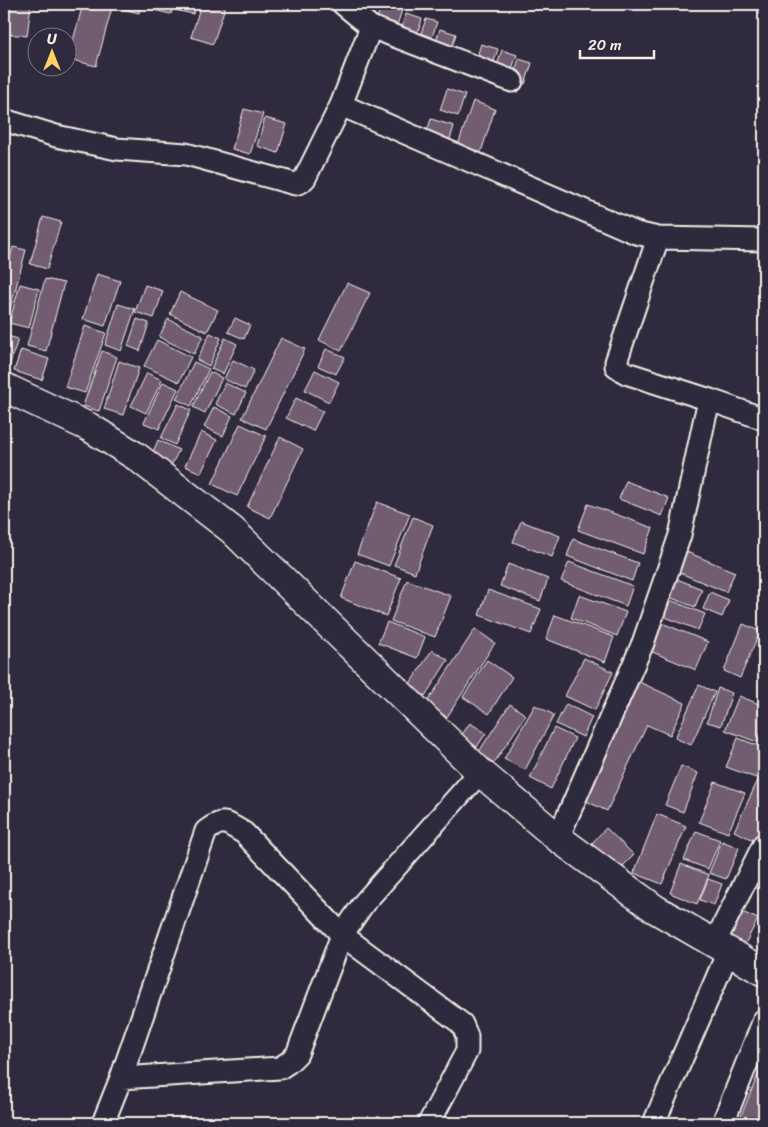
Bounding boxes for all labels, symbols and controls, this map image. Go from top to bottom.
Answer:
text: U [47,27,57,52]
north arrow [28,28,78,78]
scale bar [580,28,654,60]
text: 20 m [588,32,622,58]

